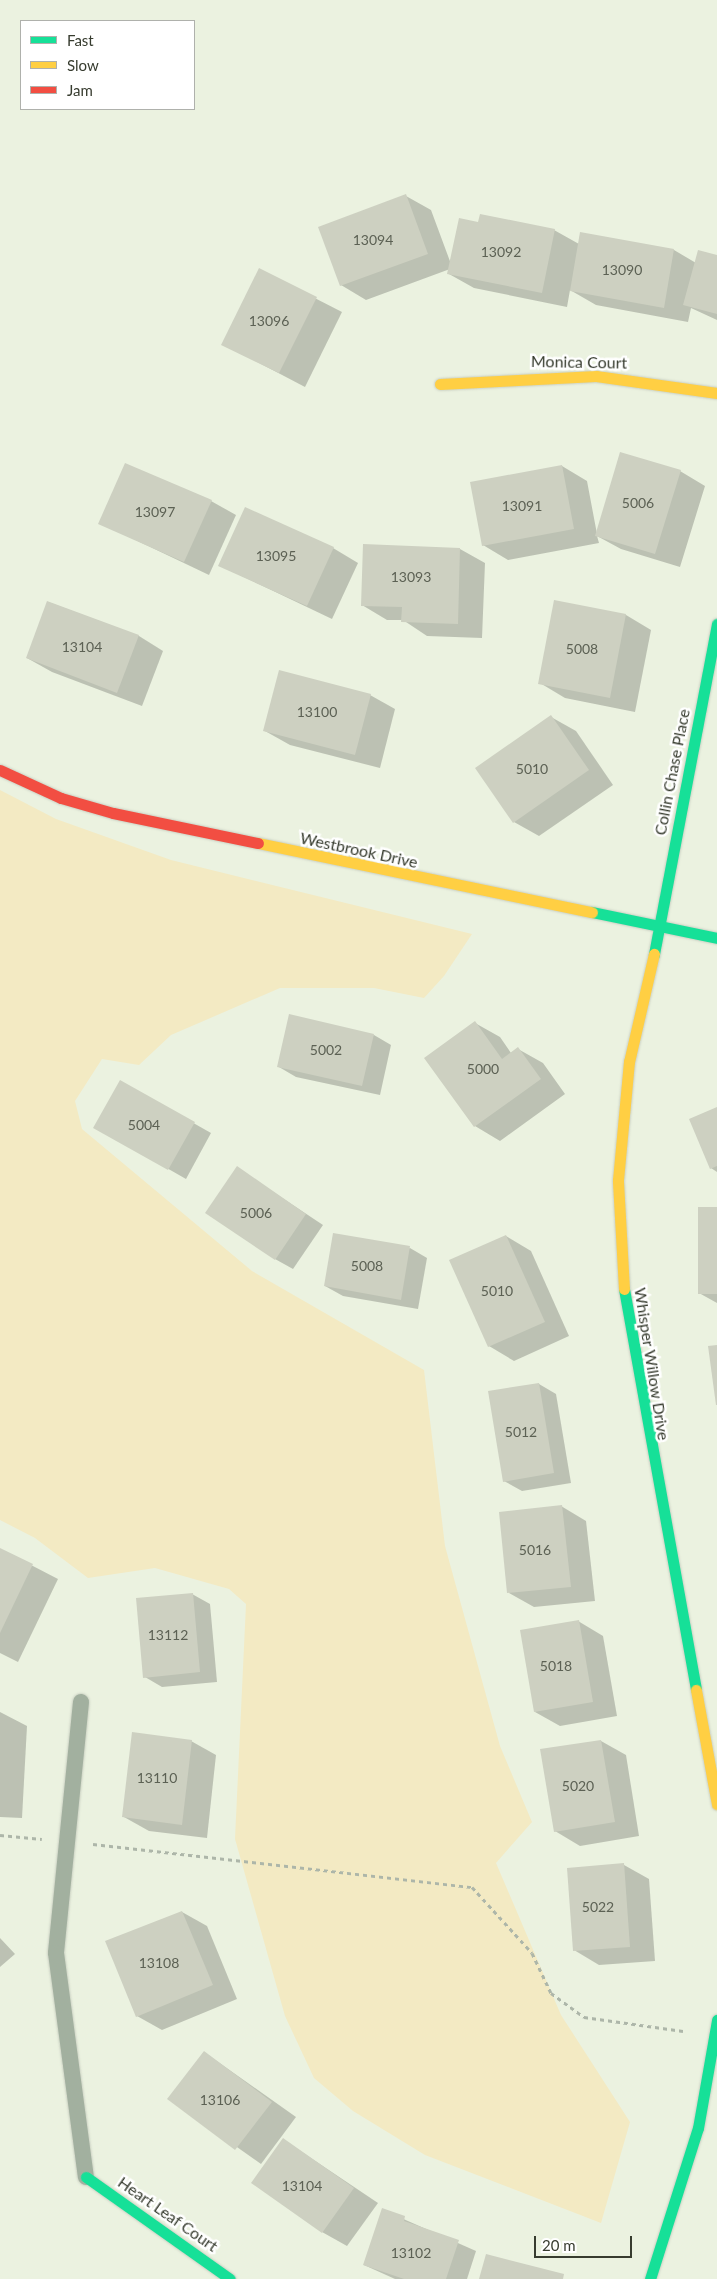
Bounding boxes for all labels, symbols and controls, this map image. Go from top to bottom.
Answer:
legend [20,20,195,110]
text: Fast [67,31,94,49]
text: Slow [67,56,99,74]
text: Jam [67,81,93,99]
house number: 13094 [353,232,393,248]
house number: 13092 [481,244,521,260]
house number: 13090 [602,262,642,278]
house number: 13096 [249,313,289,329]
street label: Monica Court [531,352,627,372]
house number: 5006 [622,495,654,511]
house number: 13091 [502,498,542,514]
house number: 13097 [135,504,175,520]
house number: 13095 [256,548,296,564]
house number: 13093 [391,569,431,585]
house number: 13104 [62,639,102,655]
house number: 5008 [566,641,598,657]
house number: 13100 [297,704,337,720]
street label: Collin Chase Place [650,707,694,837]
house number: 5010 [516,761,548,777]
street label: Westbrook Drive [298,828,420,872]
house number: 5002 [310,1042,342,1058]
house number: 5000 [467,1061,499,1077]
house number: 5004 [128,1117,160,1133]
house number: 5006 [240,1205,272,1221]
house number: 5008 [351,1258,383,1274]
house number: 5010 [481,1283,513,1299]
street label: Whisper Willow Drive [630,1286,674,1442]
house number: 5012 [505,1424,537,1440]
house number: 5016 [519,1542,551,1558]
house number: 13112 [148,1627,188,1643]
house number: 5018 [540,1658,572,1674]
house number: 13110 [137,1770,177,1786]
house number: 5020 [562,1778,594,1794]
house number: 5022 [582,1899,614,1915]
house number: 13108 [139,1955,179,1971]
house number: 13106 [200,2092,240,2108]
street label: Heart Leaf Court [114,2172,222,2256]
house number: 13104 [282,2178,322,2194]
scale bar [537,2226,634,2258]
text: 20 m [542,2236,576,2254]
house number: 13102 [391,2245,431,2261]

